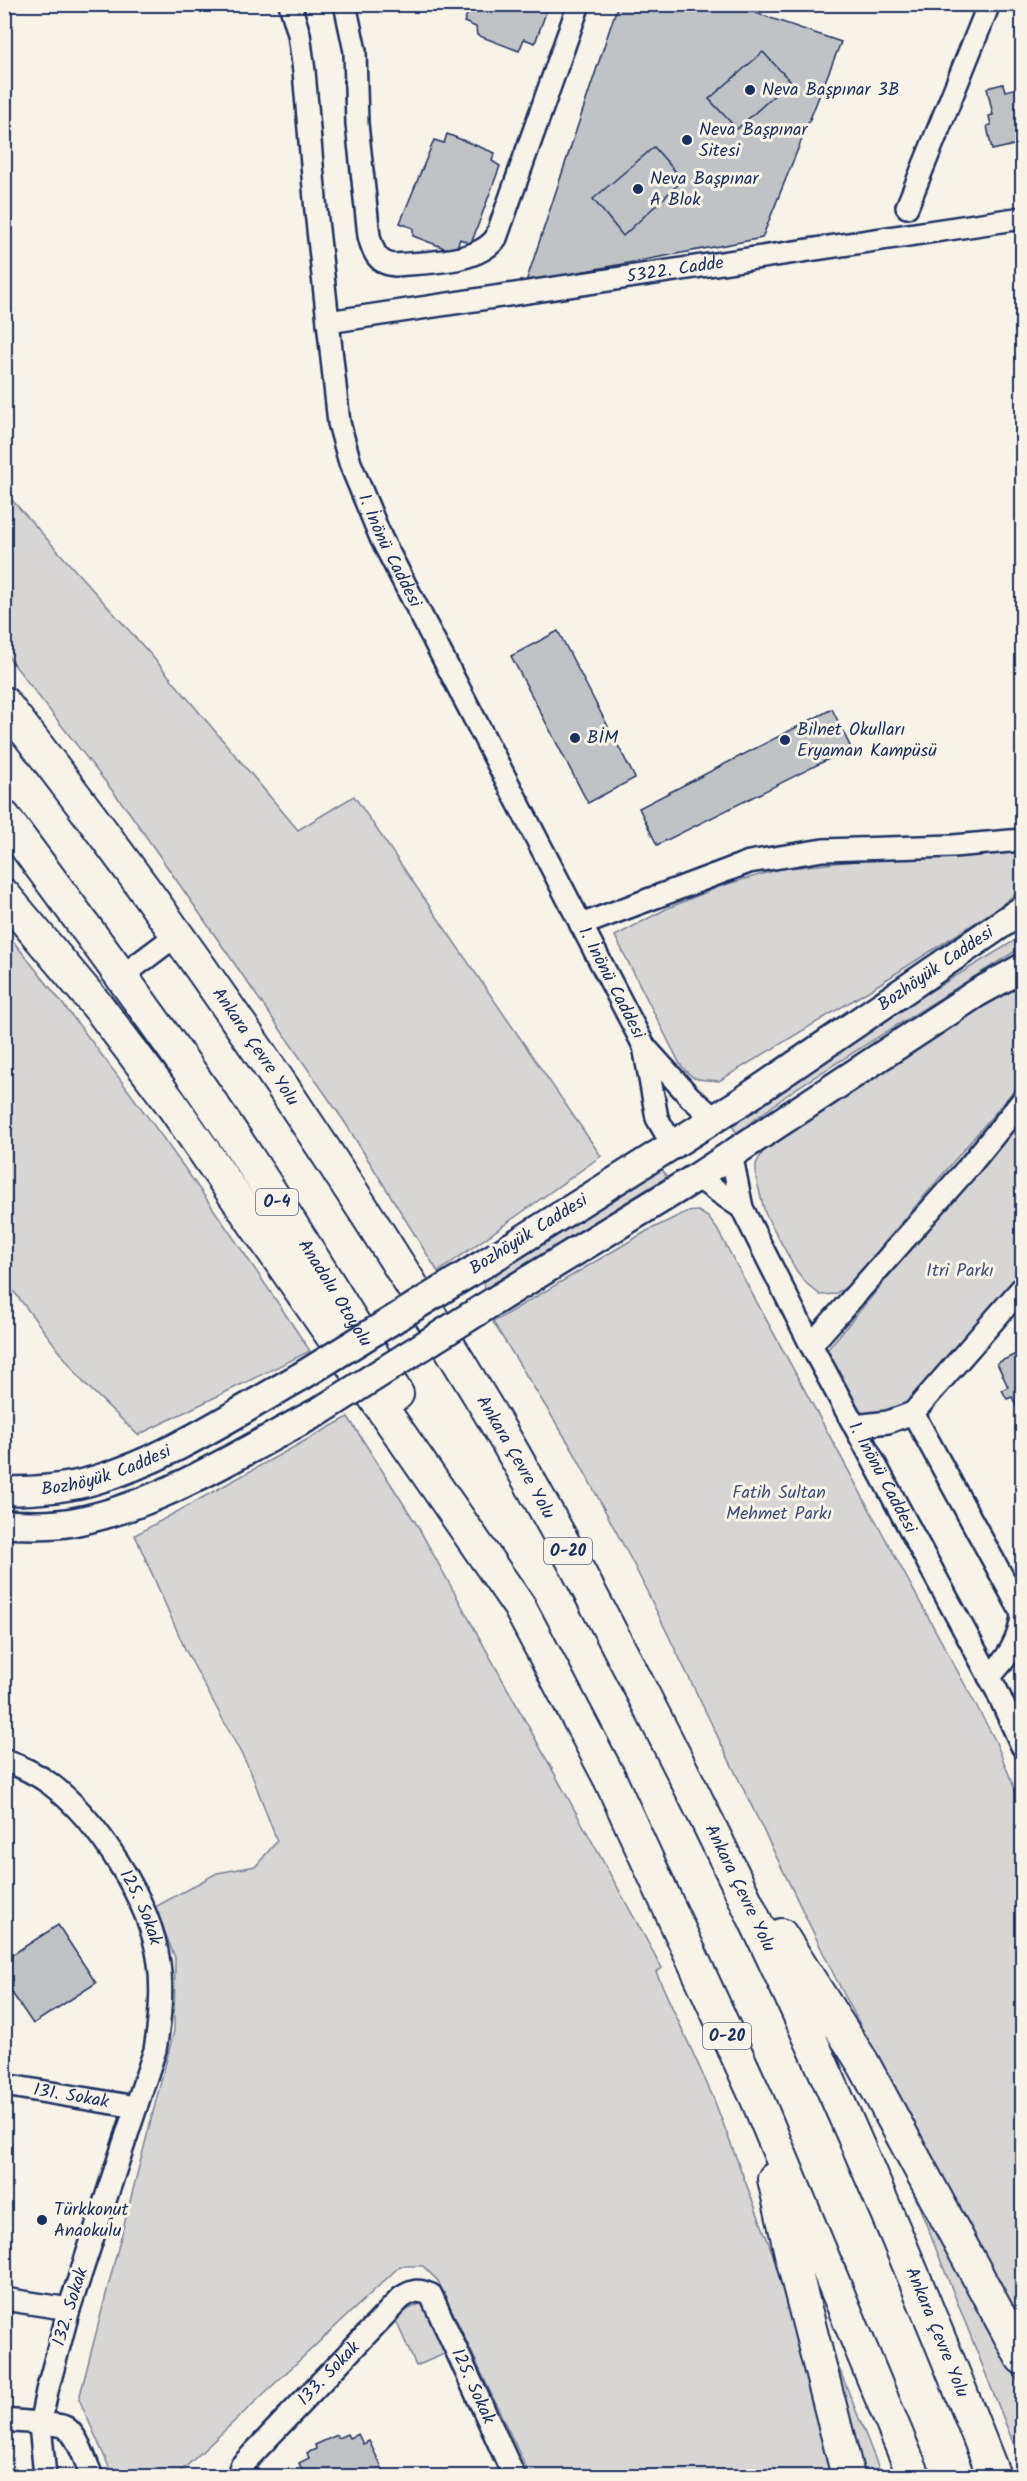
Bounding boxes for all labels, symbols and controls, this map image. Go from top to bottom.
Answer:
place label: Neva Başpınar 3B [762,76,899,105]
marker: Neva Başpınar 3B [743,83,757,97]
place label: Neva Başpınar Sitesi [699,116,808,166]
marker: Neva Başpınar Sitesi [680,133,694,147]
place label: Neva Başpınar A Blok [650,165,759,215]
marker: Neva Başpınar A Blok [631,182,645,196]
street label: 5322. Cadde [625,248,726,292]
street label: 1. İnönü Caddesi [350,489,429,613]
place label: Bilnet Okulları Eryaman Kampüsü [797,716,937,766]
place label: BİM [587,724,619,753]
marker: BİM [568,731,582,745]
marker: Bilnet Okulları Eryaman Kampüsü [778,733,792,747]
street label: Bozhöyük Caddesi [872,918,1000,1019]
street label: 1. İnönü Caddesi [570,921,653,1045]
street label: Ankara Çevre Yolu [204,981,307,1113]
street label: Bozhöyük Caddesi [464,1186,595,1283]
road number: O-4 [256,1189,298,1215]
street label: Anadolu Otoyolu [290,1234,379,1353]
park label: Itri Parkı [926,1257,994,1286]
street label: Ankara Çevre Yolu [468,1390,562,1525]
street label: 1. İnönü Caddesi [840,1416,925,1539]
street label: Bozhöyük Caddesi [40,1437,177,1504]
park label: Fatih Sultan Mehmet Parkı [726,1479,832,1529]
road number: O-20 [544,1538,592,1564]
street label: Ankara Çevre Yolu [697,1820,783,1957]
street label: 125. Sokak [111,1864,170,1949]
road number: O-20 [703,2023,751,2049]
street label: 131. Sokak [31,2076,112,2117]
place label: Türkkonut Anaokulu [54,2196,129,2246]
marker: Türkkonut Anaokulu [35,2213,49,2227]
street label: Ankara Çevre Yolu [897,2263,976,2402]
street label: 132. Sokak [45,2264,97,2350]
street label: 133. Sokak [291,2334,368,2413]
street label: 125. Sokak [443,2344,503,2429]

